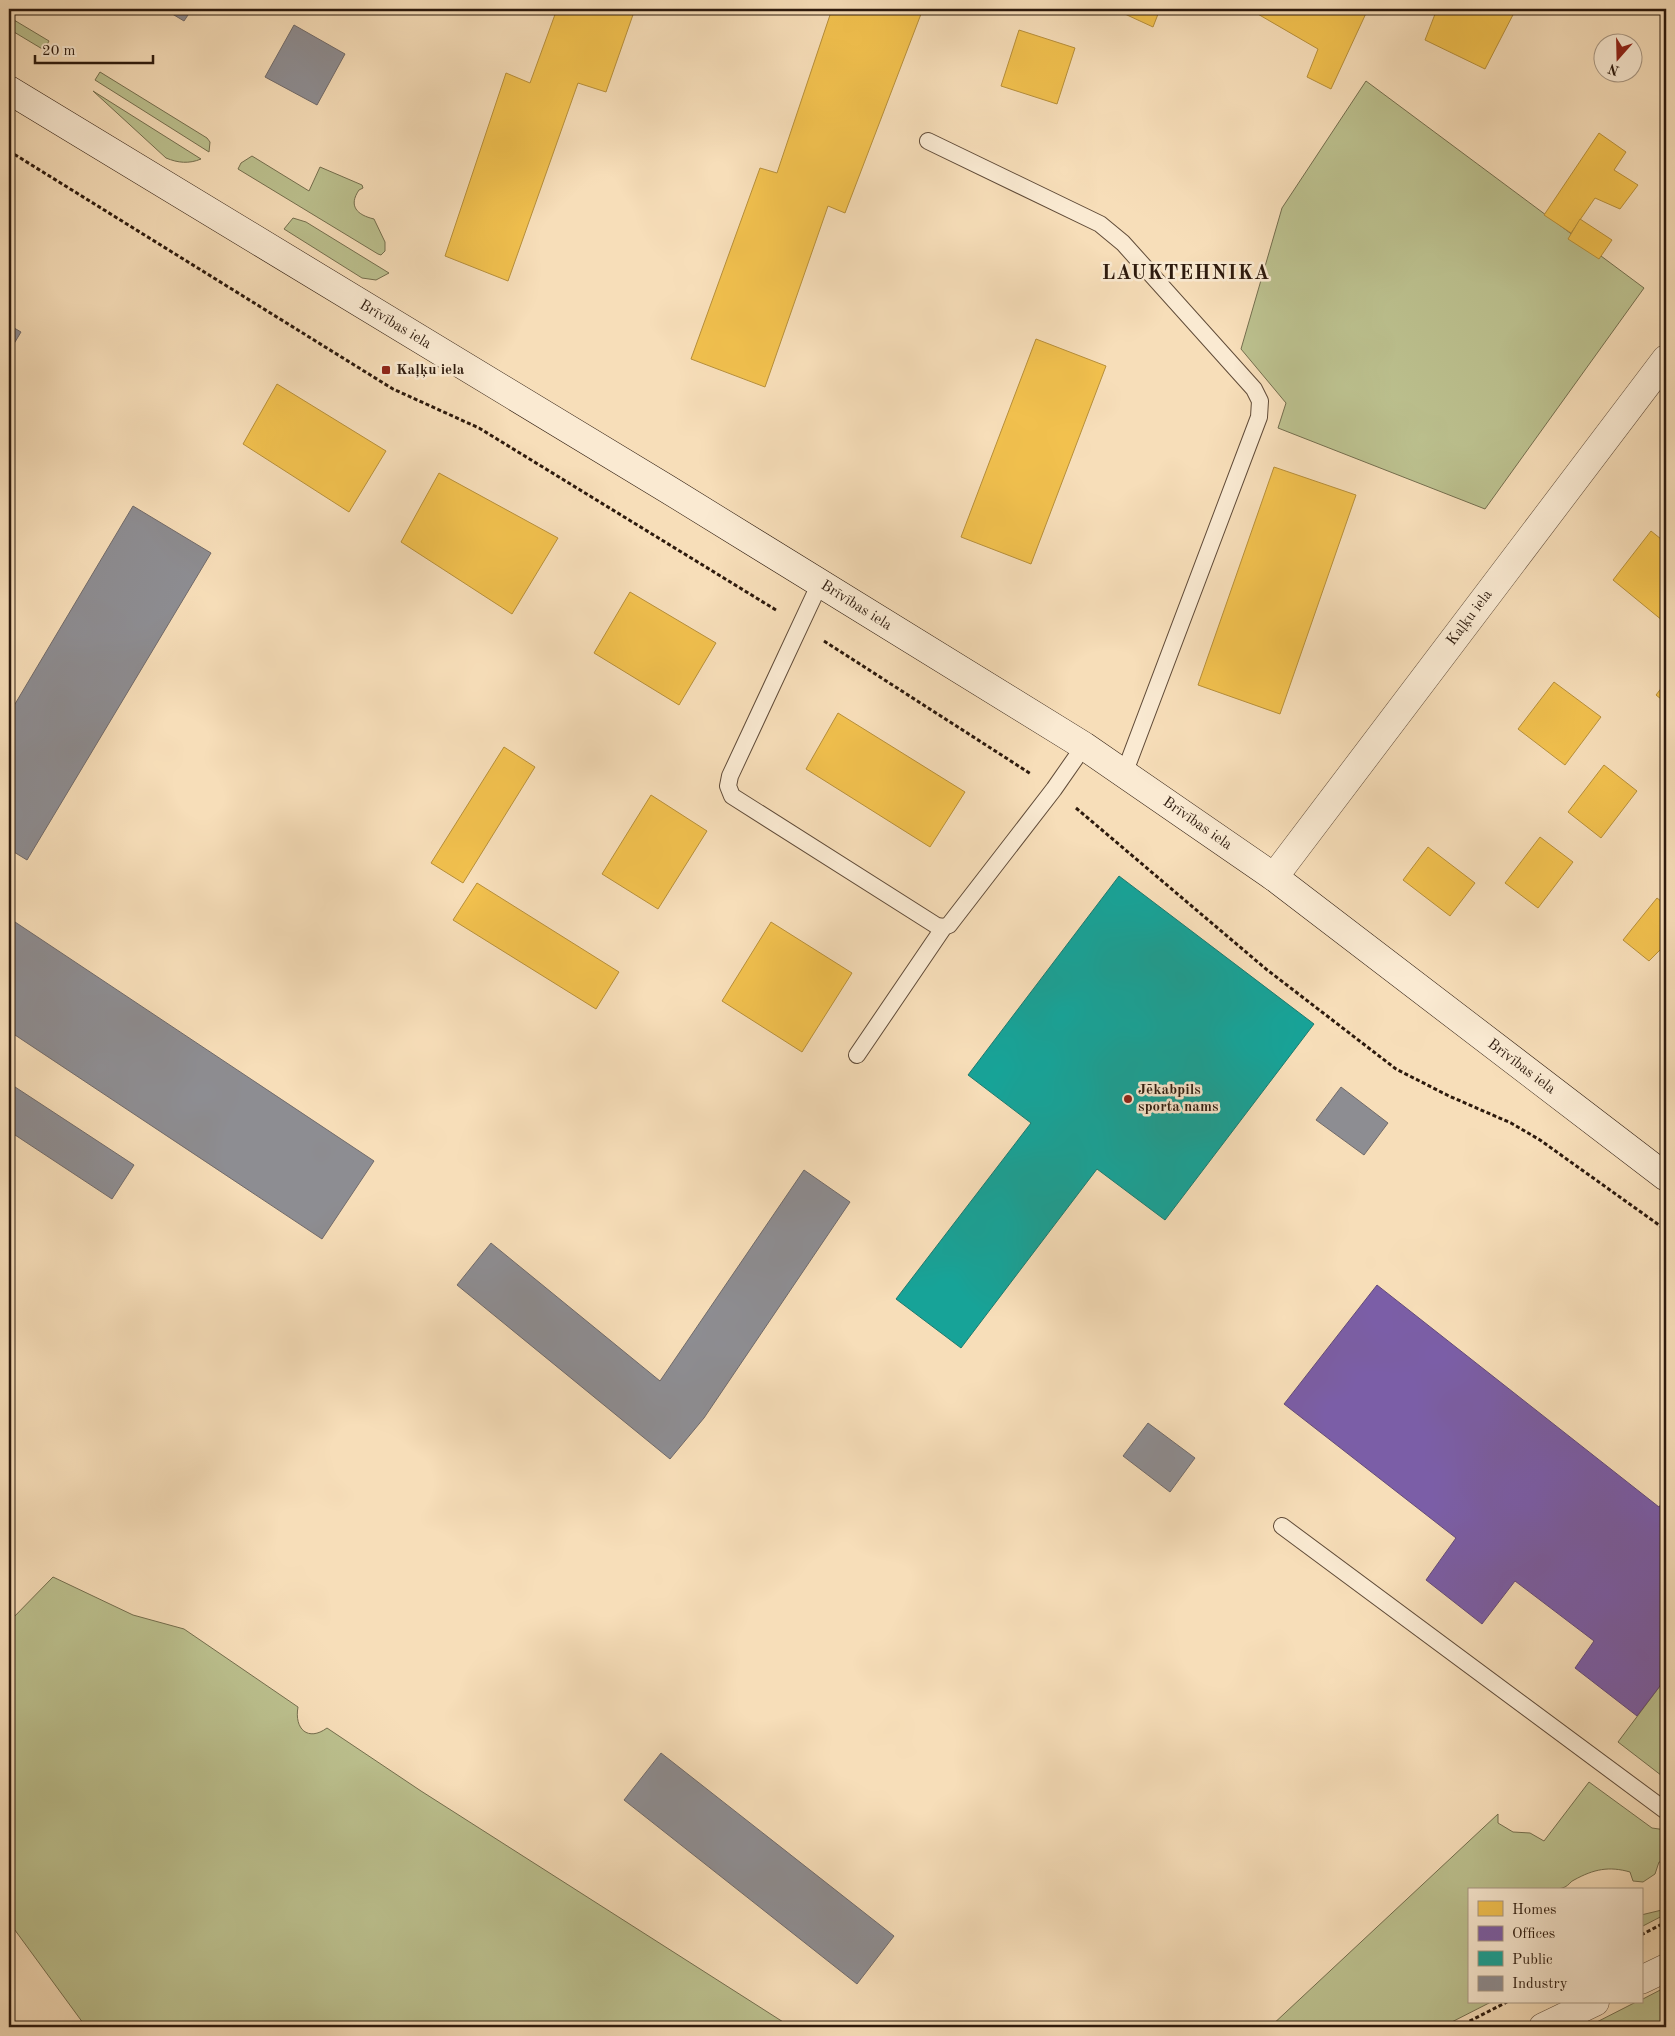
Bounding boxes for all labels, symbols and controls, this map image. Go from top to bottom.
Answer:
scale bar [35,32,152,64]
north arrow [1592,32,1642,82]
text: 20 m [42,44,76,59]
text: N [1606,61,1621,78]
district label: LAUKTEHNIKA [1102,264,1270,284]
street label: Brīvības iela [357,298,434,353]
place label: Kaļķu iela [396,363,465,378]
marker: Kaļķu iela [380,364,392,376]
street label: Brīvības iela [818,578,895,634]
street label: Kaļķu iela [1444,587,1496,649]
street label: Brīvības iela [1160,795,1235,854]
street label: Brīvības iela [1484,1037,1558,1098]
place label: Jēkabpils sporta nams [1138,1083,1218,1115]
marker: Jēkabpils sporta nams [1122,1093,1134,1105]
legend [1468,1888,1642,2004]
text: Homes [1512,1903,1557,1918]
text: Offices [1512,1927,1555,1942]
text: Public [1512,1953,1553,1968]
text: Industry [1512,1977,1568,1992]

